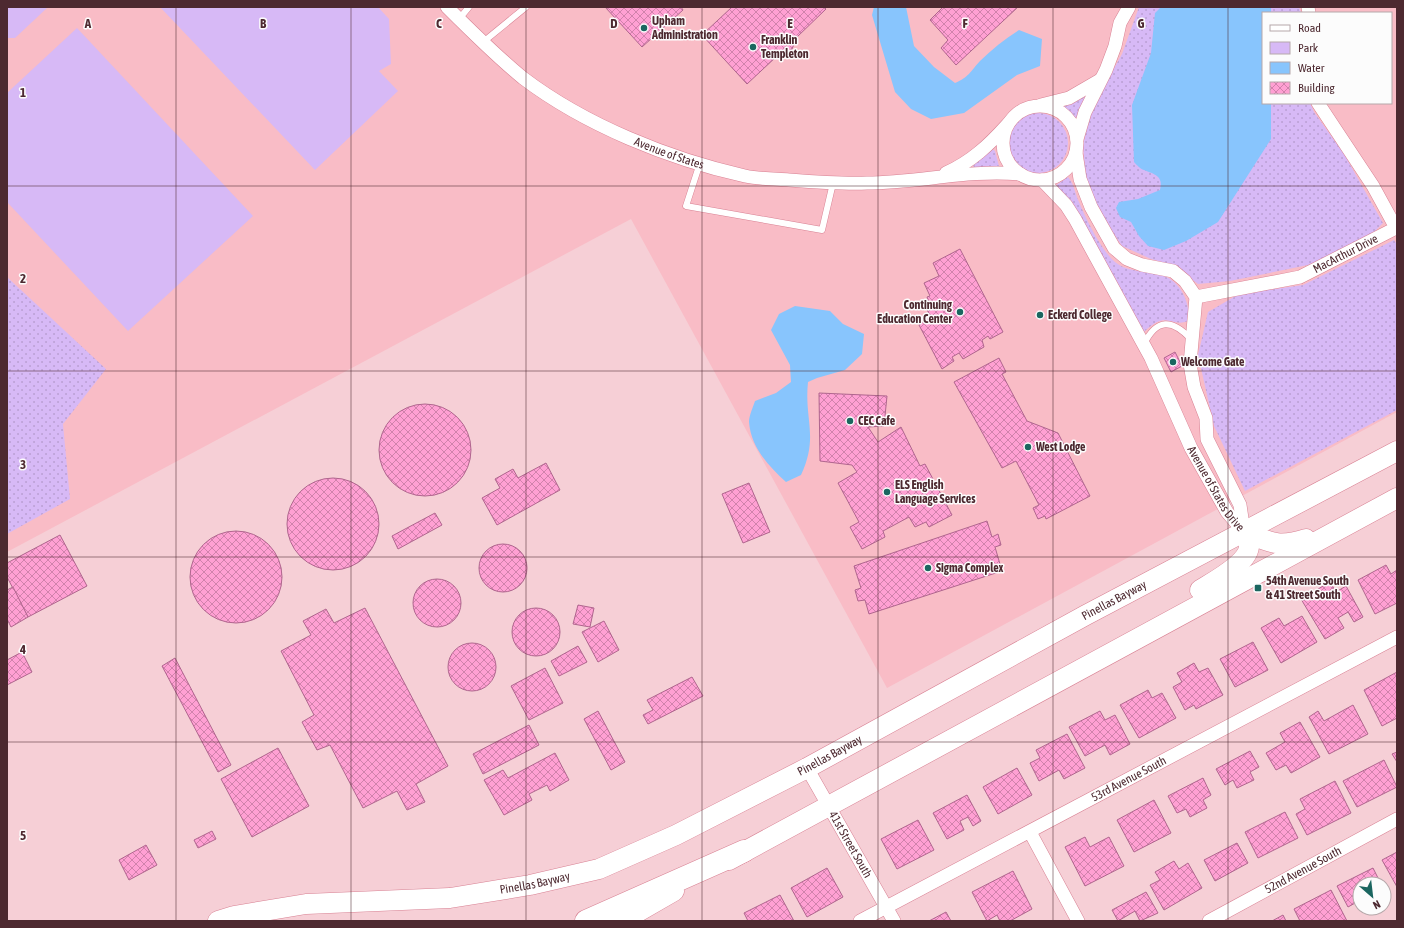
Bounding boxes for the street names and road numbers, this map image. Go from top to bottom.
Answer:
street label: Avenue of States [632,134,705,172]
street label: MacArthur Drive [1311,231,1380,276]
street label: Avenue of States Drive [1184,444,1247,534]
street label: Pinellas Bayway [1079,577,1149,623]
street label: Pinellas Bayway [795,732,864,779]
street label: 53rd Avenue South [1089,753,1169,804]
street label: 41st Street South [826,809,875,880]
street label: 52nd Avenue South [1262,844,1344,896]
street label: Pinellas Bayway [499,869,571,897]

